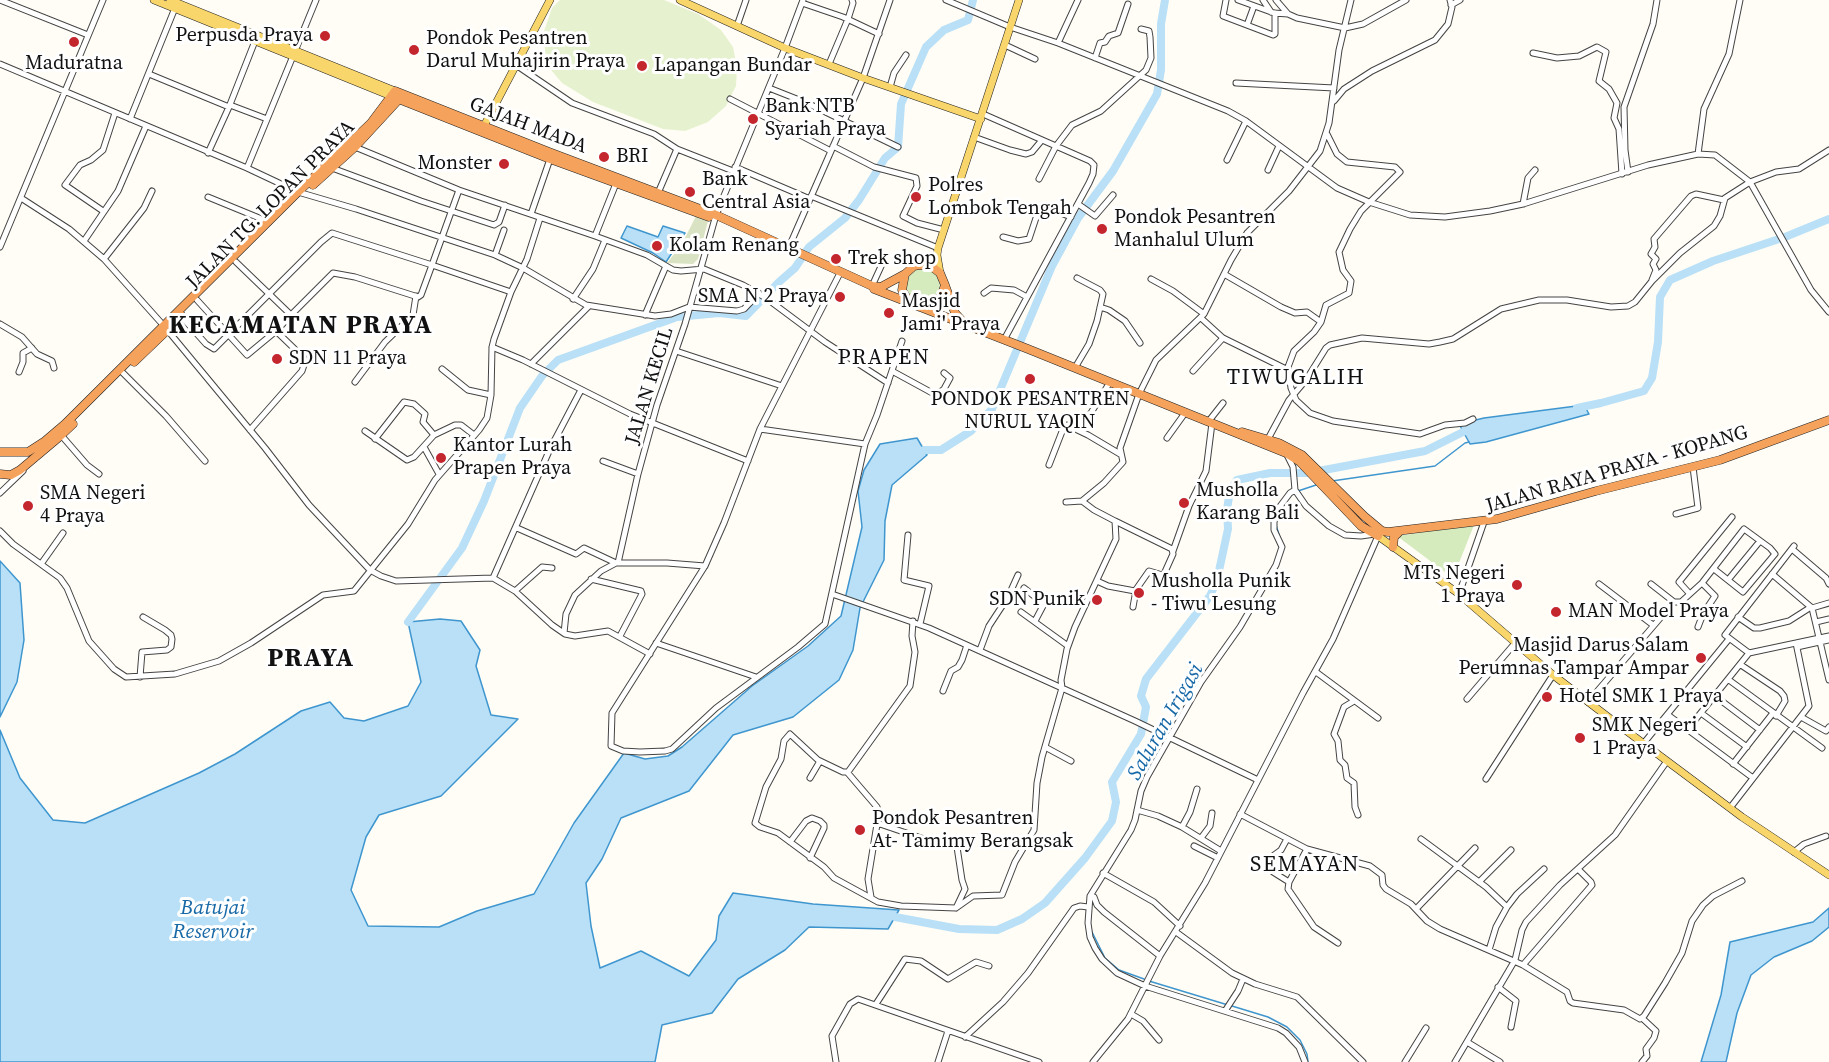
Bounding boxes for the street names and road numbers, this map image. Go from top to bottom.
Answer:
street label: GAJAH MADA [466,93,590,159]
street label: JALAN TG. LOPAN PRAYA [182,116,360,294]
street label: JALAN KECIL [621,324,679,448]
street label: JALAN RAYA PRAYA - KOPANG [1483,421,1751,519]

